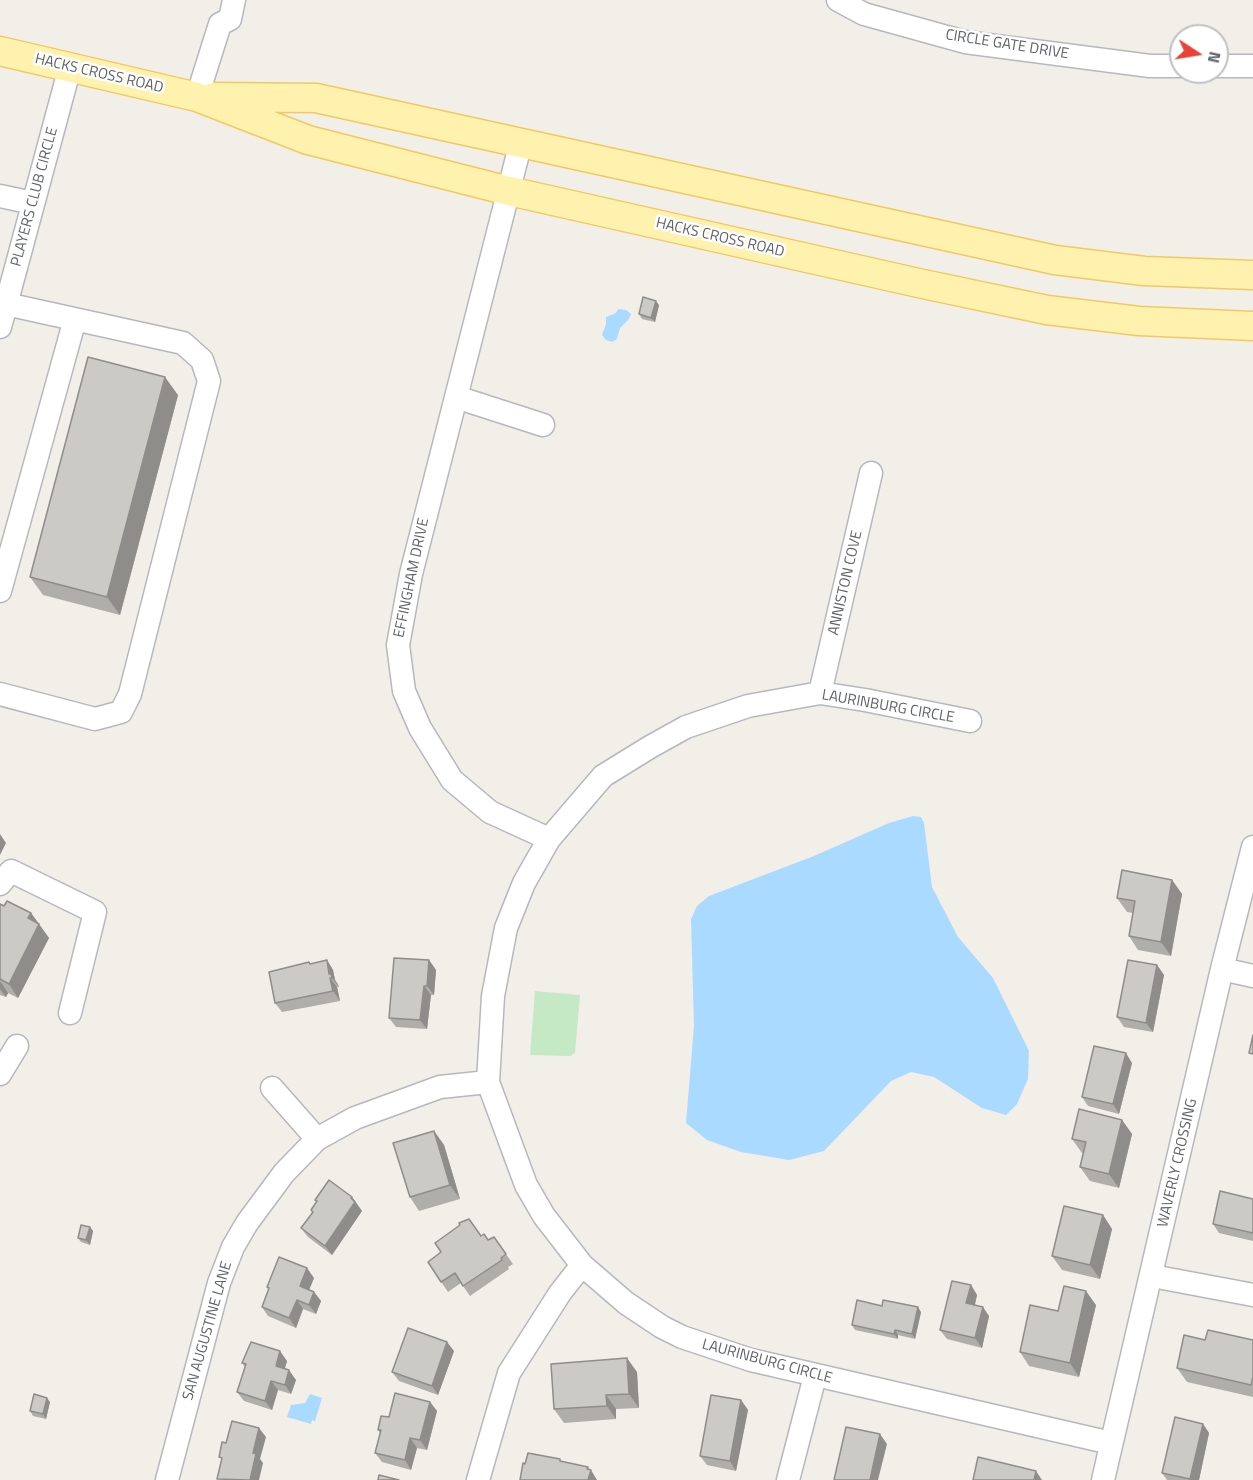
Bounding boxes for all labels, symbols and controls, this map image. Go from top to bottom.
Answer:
north arrow [1169,24,1229,84]
street label: CIRCLE GATE DRIVE [944,26,1070,64]
text: N [1202,49,1228,65]
street label: HACKS CROSS ROAD [33,50,165,98]
street label: PLAYERS CLUB CIRCLE [8,125,62,269]
street label: HACKS CROSS ROAD [654,214,786,262]
street label: EFFINGHAM DRIVE [391,517,433,639]
street label: ANNISTON COVE [825,529,867,637]
street label: LAURINBURG CIRCLE [820,686,956,728]
street label: WAVERLY CROSSING [1154,1097,1202,1229]
street label: SAN AUGUSTINE LANE [180,1259,236,1403]
street label: LAURINBURG CIRCLE [700,1336,834,1388]

